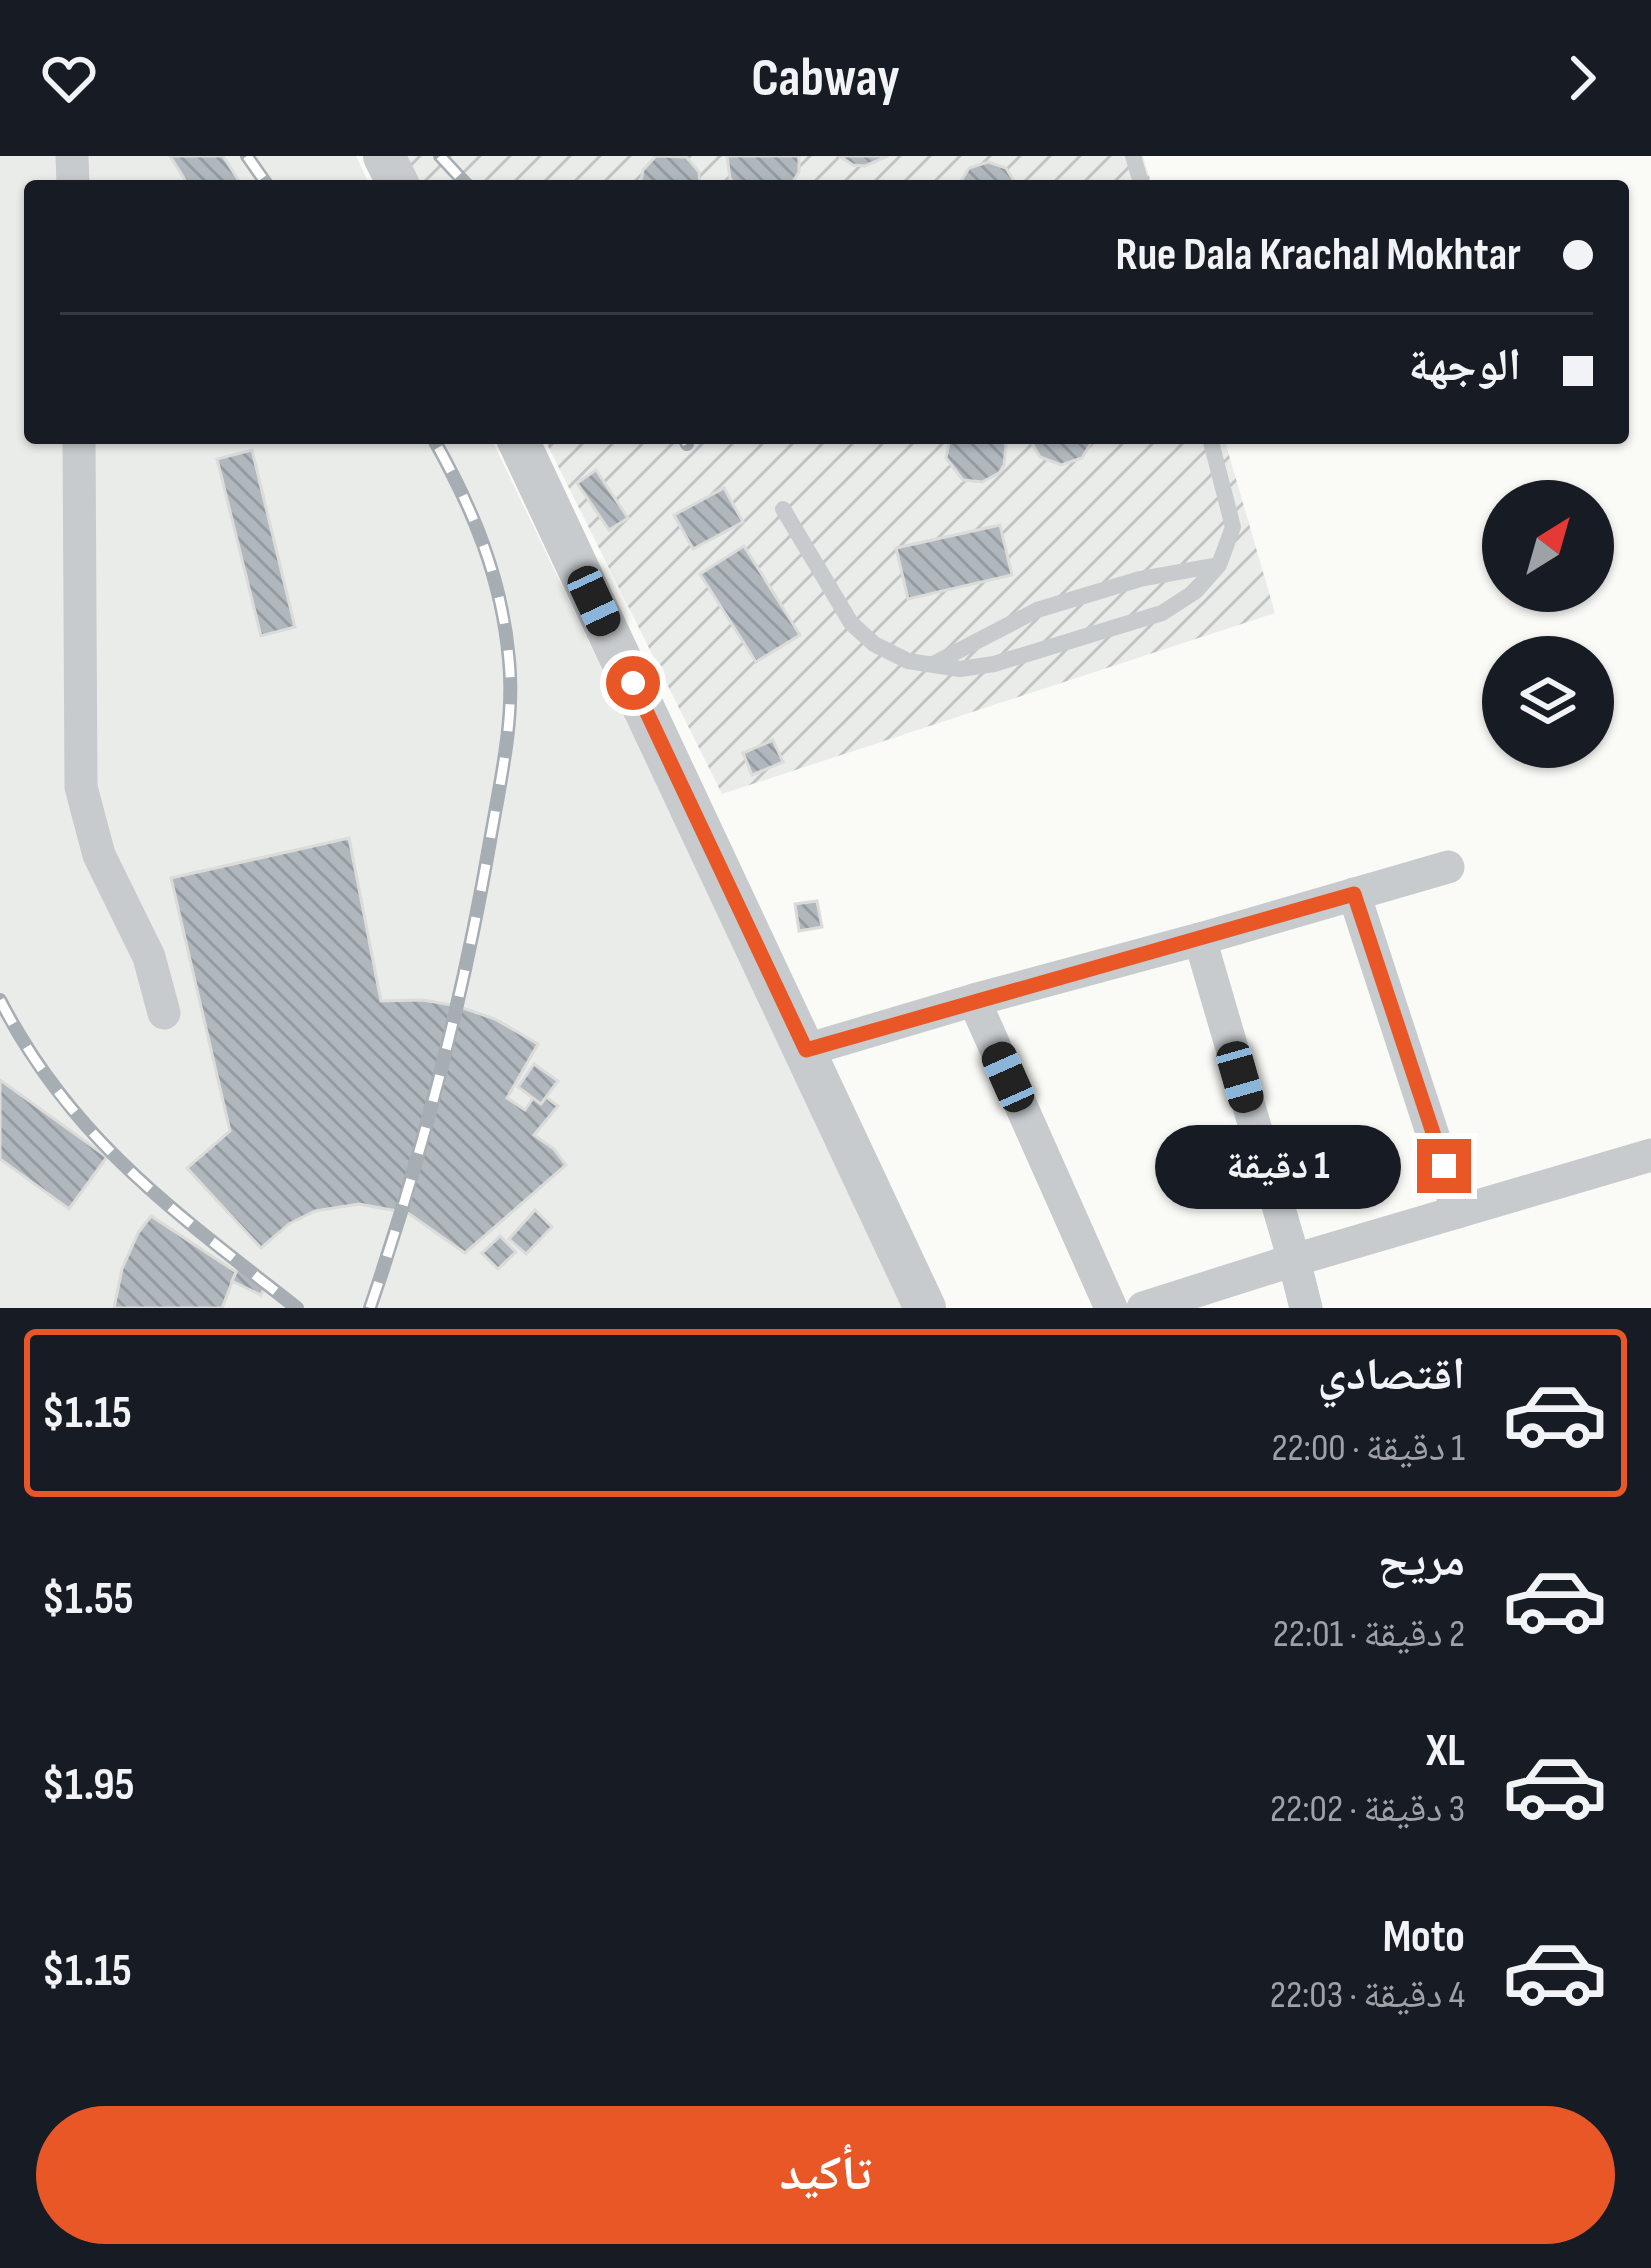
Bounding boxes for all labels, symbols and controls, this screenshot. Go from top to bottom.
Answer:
icon: heart [36,45,102,111]
icon: forward [1549,45,1615,111]
text: Cabway [751,46,900,111]
text: Rue Dala Krachal Mokhtar [1116,228,1521,283]
text: الوجهة [1408,339,1521,394]
north arrow [1482,480,1614,612]
map controls [1482,480,1614,768]
car [562,561,626,641]
button: layers [1482,636,1614,768]
route start [606,656,660,710]
car [977,1037,1039,1117]
car [1213,1037,1267,1117]
callout: 1 دقيقة [1156,1124,1402,1208]
route end [1417,1139,1471,1193]
text: 1 دقيقة [1226,1143,1330,1190]
text: اقتصادي [1318,1348,1465,1403]
icon: car [1501,1359,1609,1467]
text: $1.15 [42,1386,132,1441]
text: 1 دقيقة · 22:00 [1271,1425,1465,1472]
text: مريح [1378,1534,1465,1589]
icon: car [1501,1545,1609,1653]
text: $1.55 [42,1572,134,1627]
text: 2 دقيقة · 22:01 [1273,1611,1465,1658]
text: XL [1426,1724,1465,1779]
icon: car [1501,1731,1609,1839]
text: $1.95 [42,1758,134,1813]
text: 3 دقيقة · 22:02 [1270,1786,1465,1833]
text: Moto [1383,1910,1465,1965]
icon: car [1501,1917,1609,2025]
text: $1.15 [42,1944,132,1999]
text: 4 دقيقة · 22:03 [1270,1972,1465,2019]
button: تأكيد [36,2106,1615,2244]

